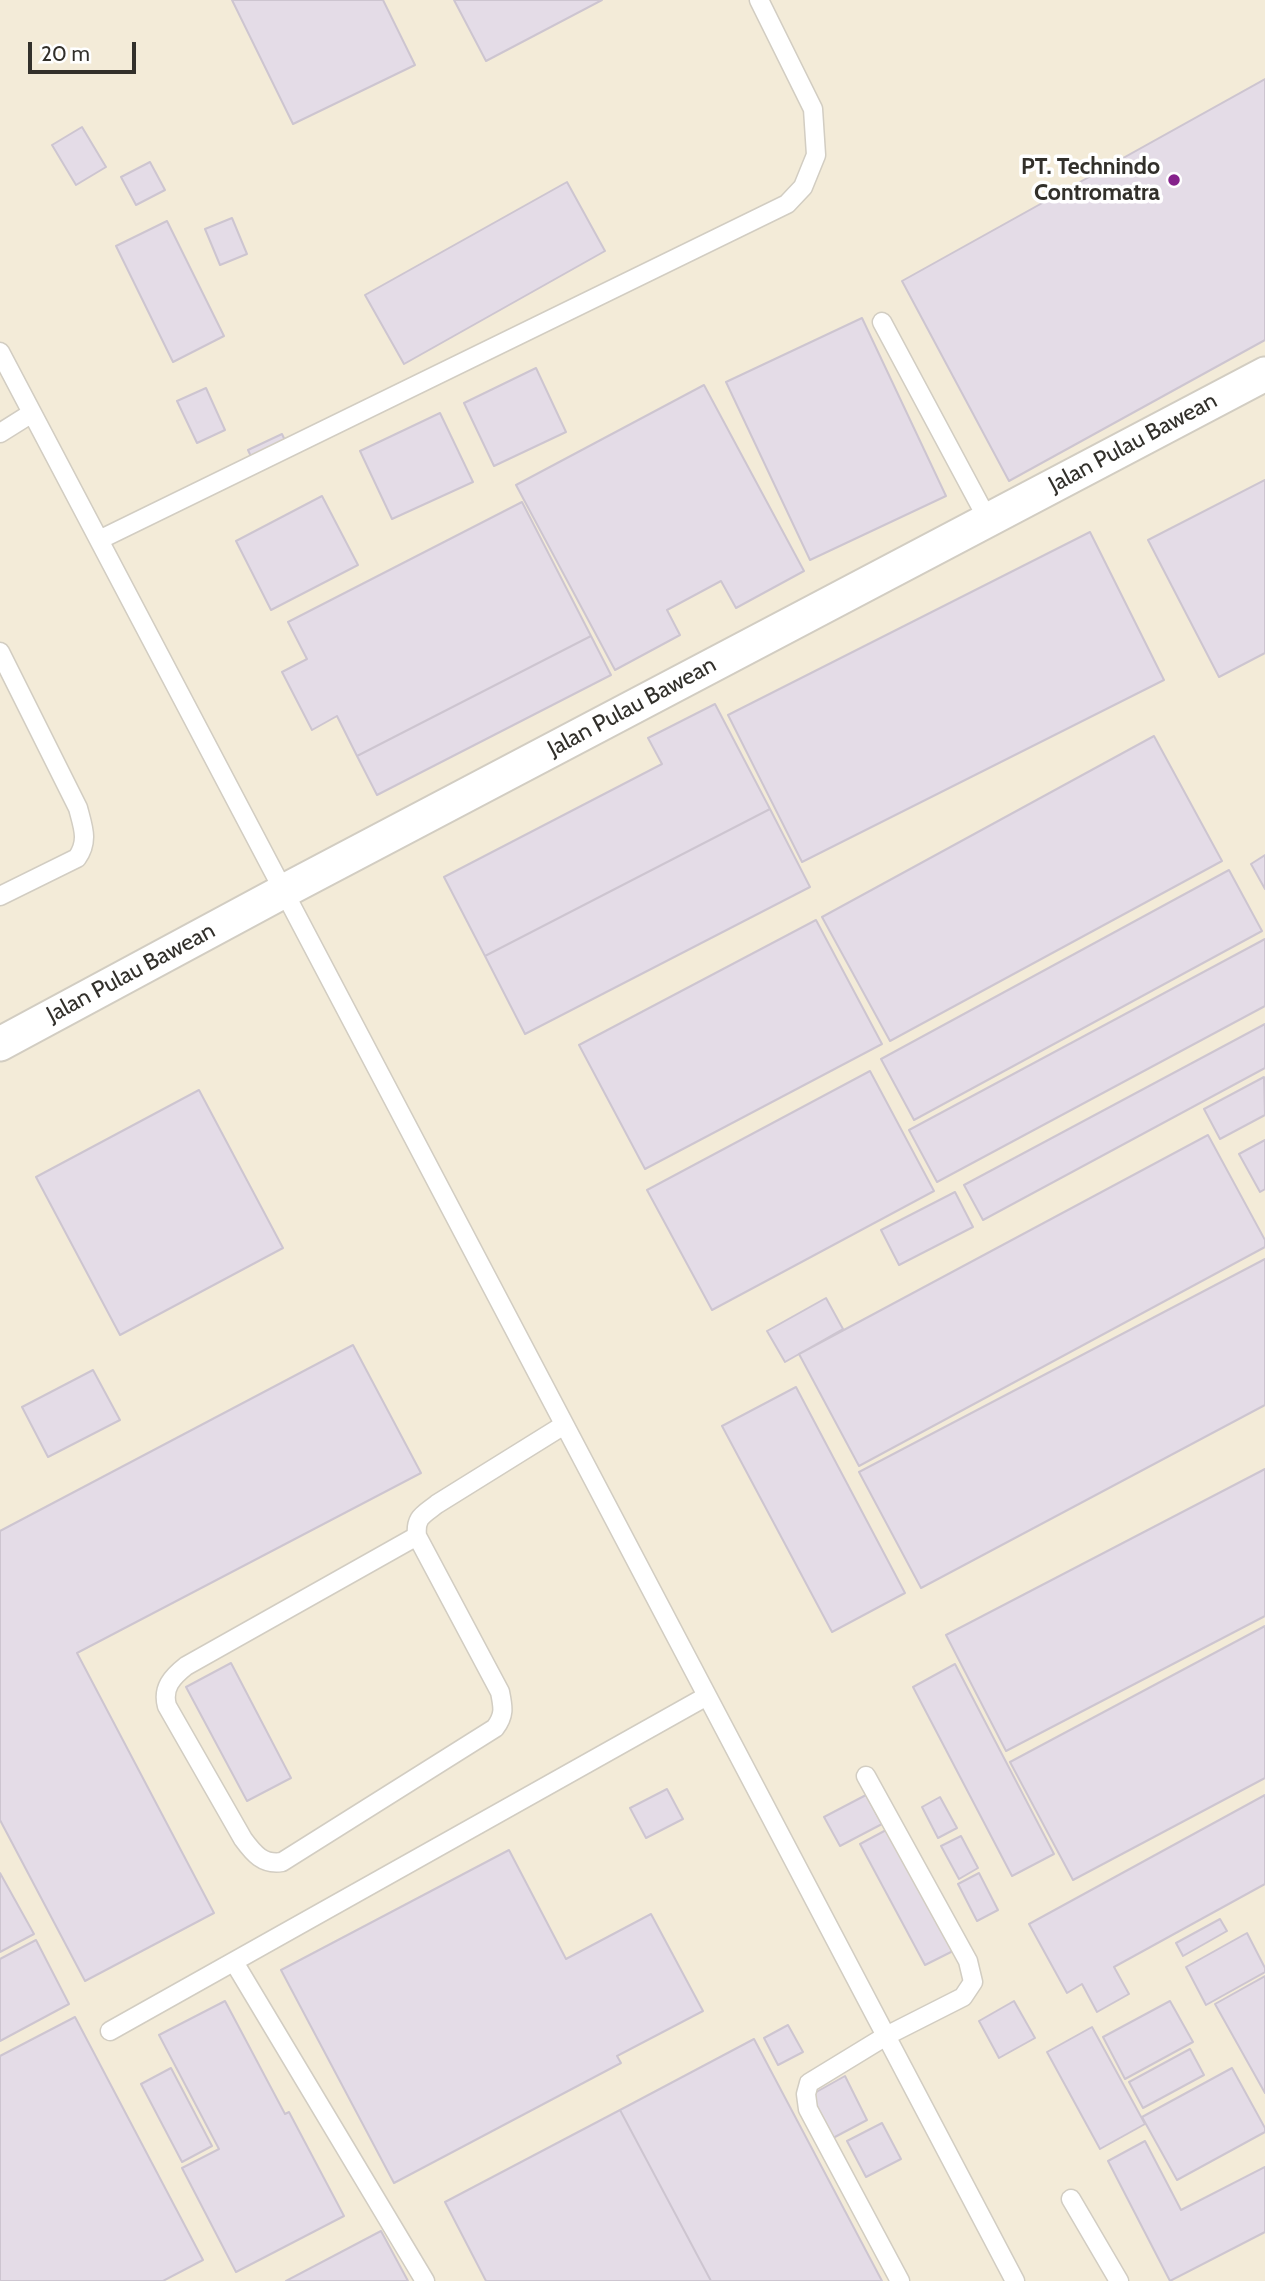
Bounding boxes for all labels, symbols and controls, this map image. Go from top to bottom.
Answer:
scale bar [32,28,140,72]
text: 20 m [41,41,90,66]
place label: PT. Technindo Contromatra [1021,153,1160,207]
marker: PT. Technindo Contromatra [1166,172,1182,188]
street label: Jalan Pulau Bawean [1044,387,1222,499]
street label: Jalan Pulau Bawean [543,651,721,763]
street label: Jalan Pulau Bawean [42,917,220,1029]

